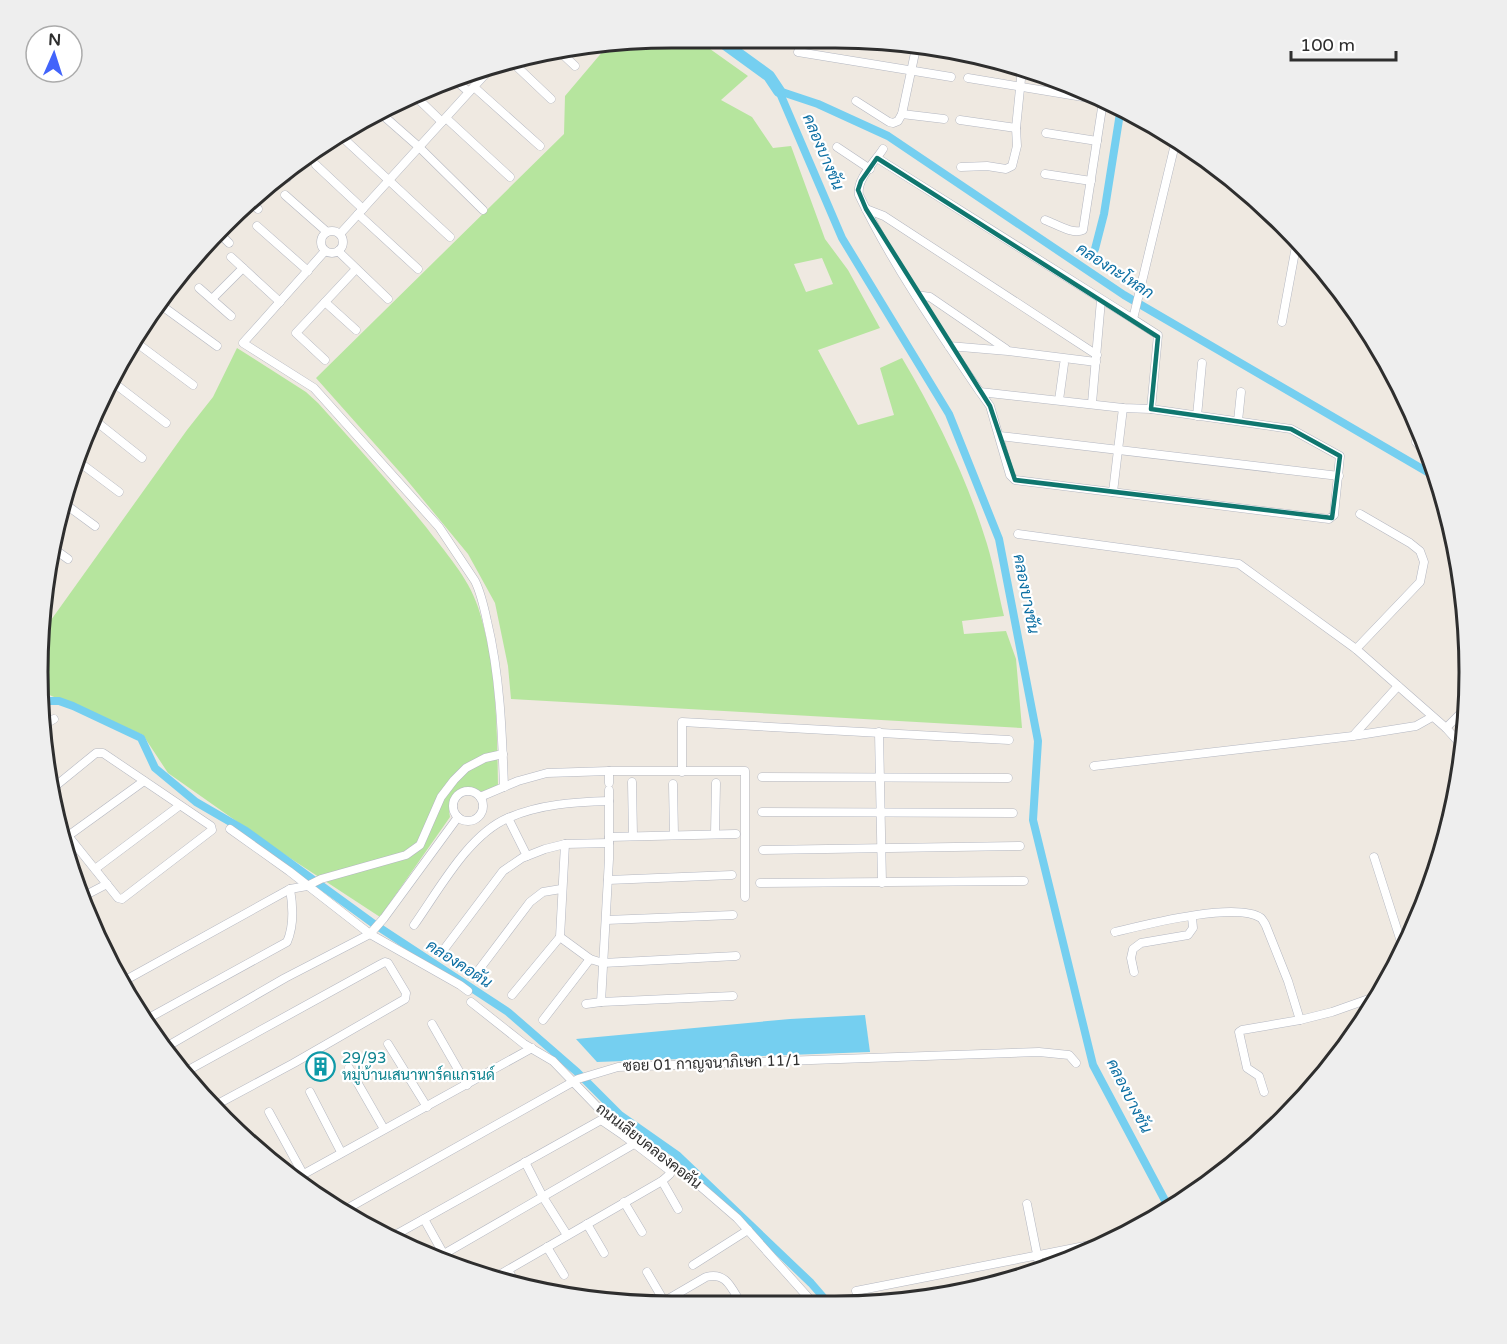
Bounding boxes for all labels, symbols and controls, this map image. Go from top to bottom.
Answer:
north arrow [24,24,84,84]
scale bar [1291,24,1396,62]
text: N [48,30,62,50]
text: 100 m [1300,34,1355,56]
water label: คลองบางชัน [798,111,849,193]
water label: คลองกะโหลก [1073,237,1158,303]
water label: คลองบางชัน [1008,552,1045,636]
water label: คลองคอตัน [422,934,496,993]
place label: 29/93 หมู่บ้านเสนาพาร์คแกรนด์ [342,1049,495,1085]
building icon: 29/93 หมู่บ้านเสนาพาร์คแกรนด์ [305,1051,337,1083]
street label: ซอย 01 กาญจนาภิเษก 11/1 [623,1051,801,1075]
water label: คลองบางชัน [1102,1055,1157,1137]
street label: ถนนเลียบคลองคอตัน [593,1098,706,1193]

